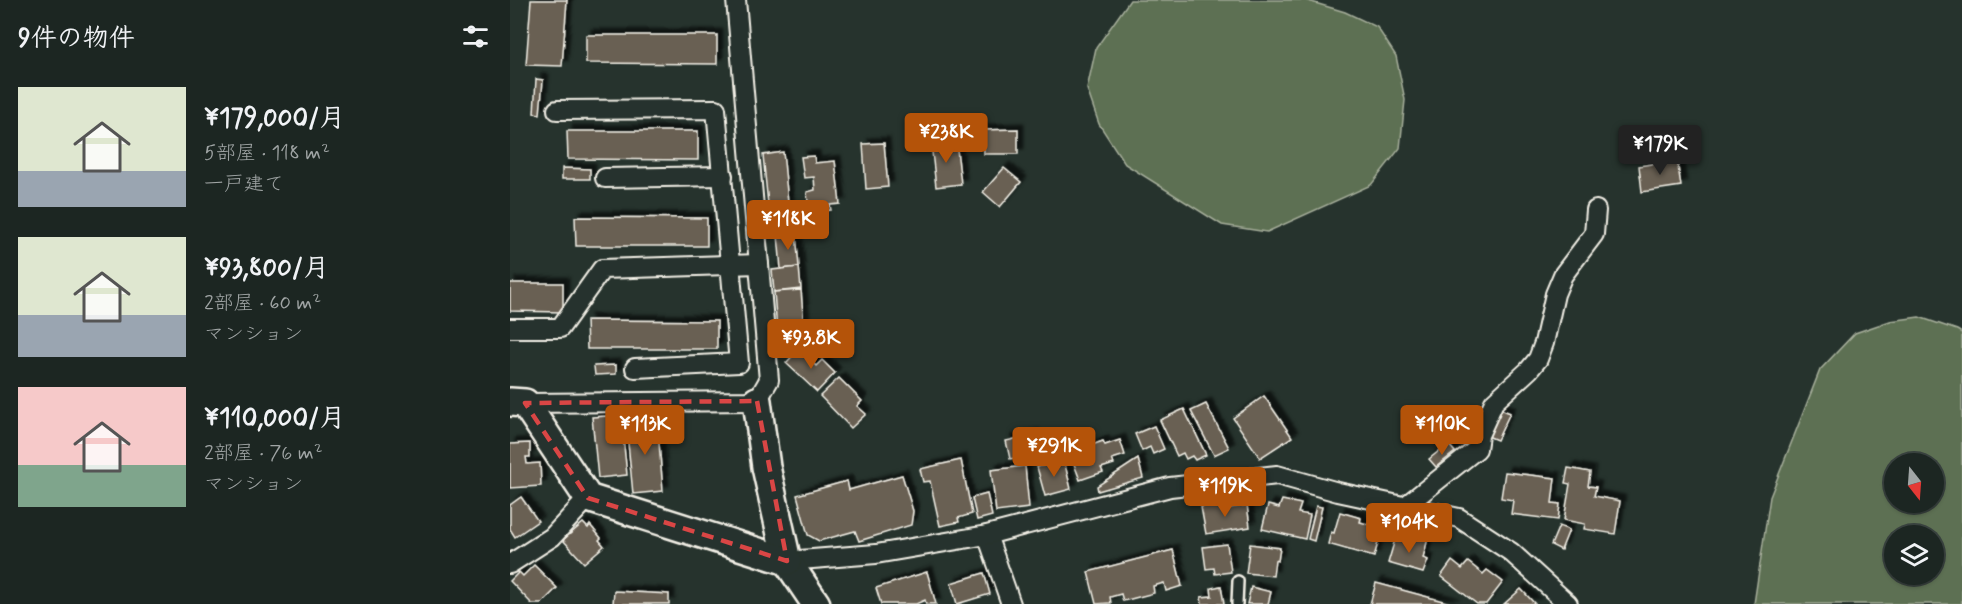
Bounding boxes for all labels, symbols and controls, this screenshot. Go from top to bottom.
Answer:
icon: filters [459,20,492,53]
text: 9件の物件 [18,22,135,56]
text: ¥179,000/月 [204,102,345,136]
icon: home [66,111,138,183]
pin: ¥238K [904,113,988,164]
text: ¥238K [919,119,973,146]
pin: ¥179K [1618,125,1702,176]
text: ¥179K [1632,131,1688,158]
text: 5部屋 · 118 m² [204,140,330,167]
text: 一戸建て [204,171,284,198]
pin: ¥118K [746,200,830,251]
text: ¥118K [761,206,815,233]
text: ¥93,800/月 [204,252,329,286]
icon: home [66,261,138,333]
text: 2部屋 · 60 m² [204,290,321,317]
pin: ¥93.8K [762,319,860,370]
text: マンション [204,321,303,348]
text: ¥93.8K [781,325,841,352]
text: ¥110,000/月 [204,402,345,436]
pin: ¥113K [603,405,687,456]
pin: ¥110K [1400,405,1484,456]
icon: home [66,411,138,483]
text: ¥113K [619,411,671,438]
text: ¥110K [1414,411,1470,438]
pin: ¥291K [1012,427,1096,478]
text: ¥291K [1026,433,1082,460]
text: 2部屋 · 76 m² [204,440,323,467]
north arrow [1884,453,1944,513]
map controls [1884,453,1944,585]
pin: ¥119K [1183,467,1267,518]
text: マンション [204,471,303,498]
text: ¥119K [1198,473,1252,500]
pin: ¥104K [1367,503,1451,554]
text: ¥104K [1380,509,1438,536]
button: layers [1884,525,1944,585]

